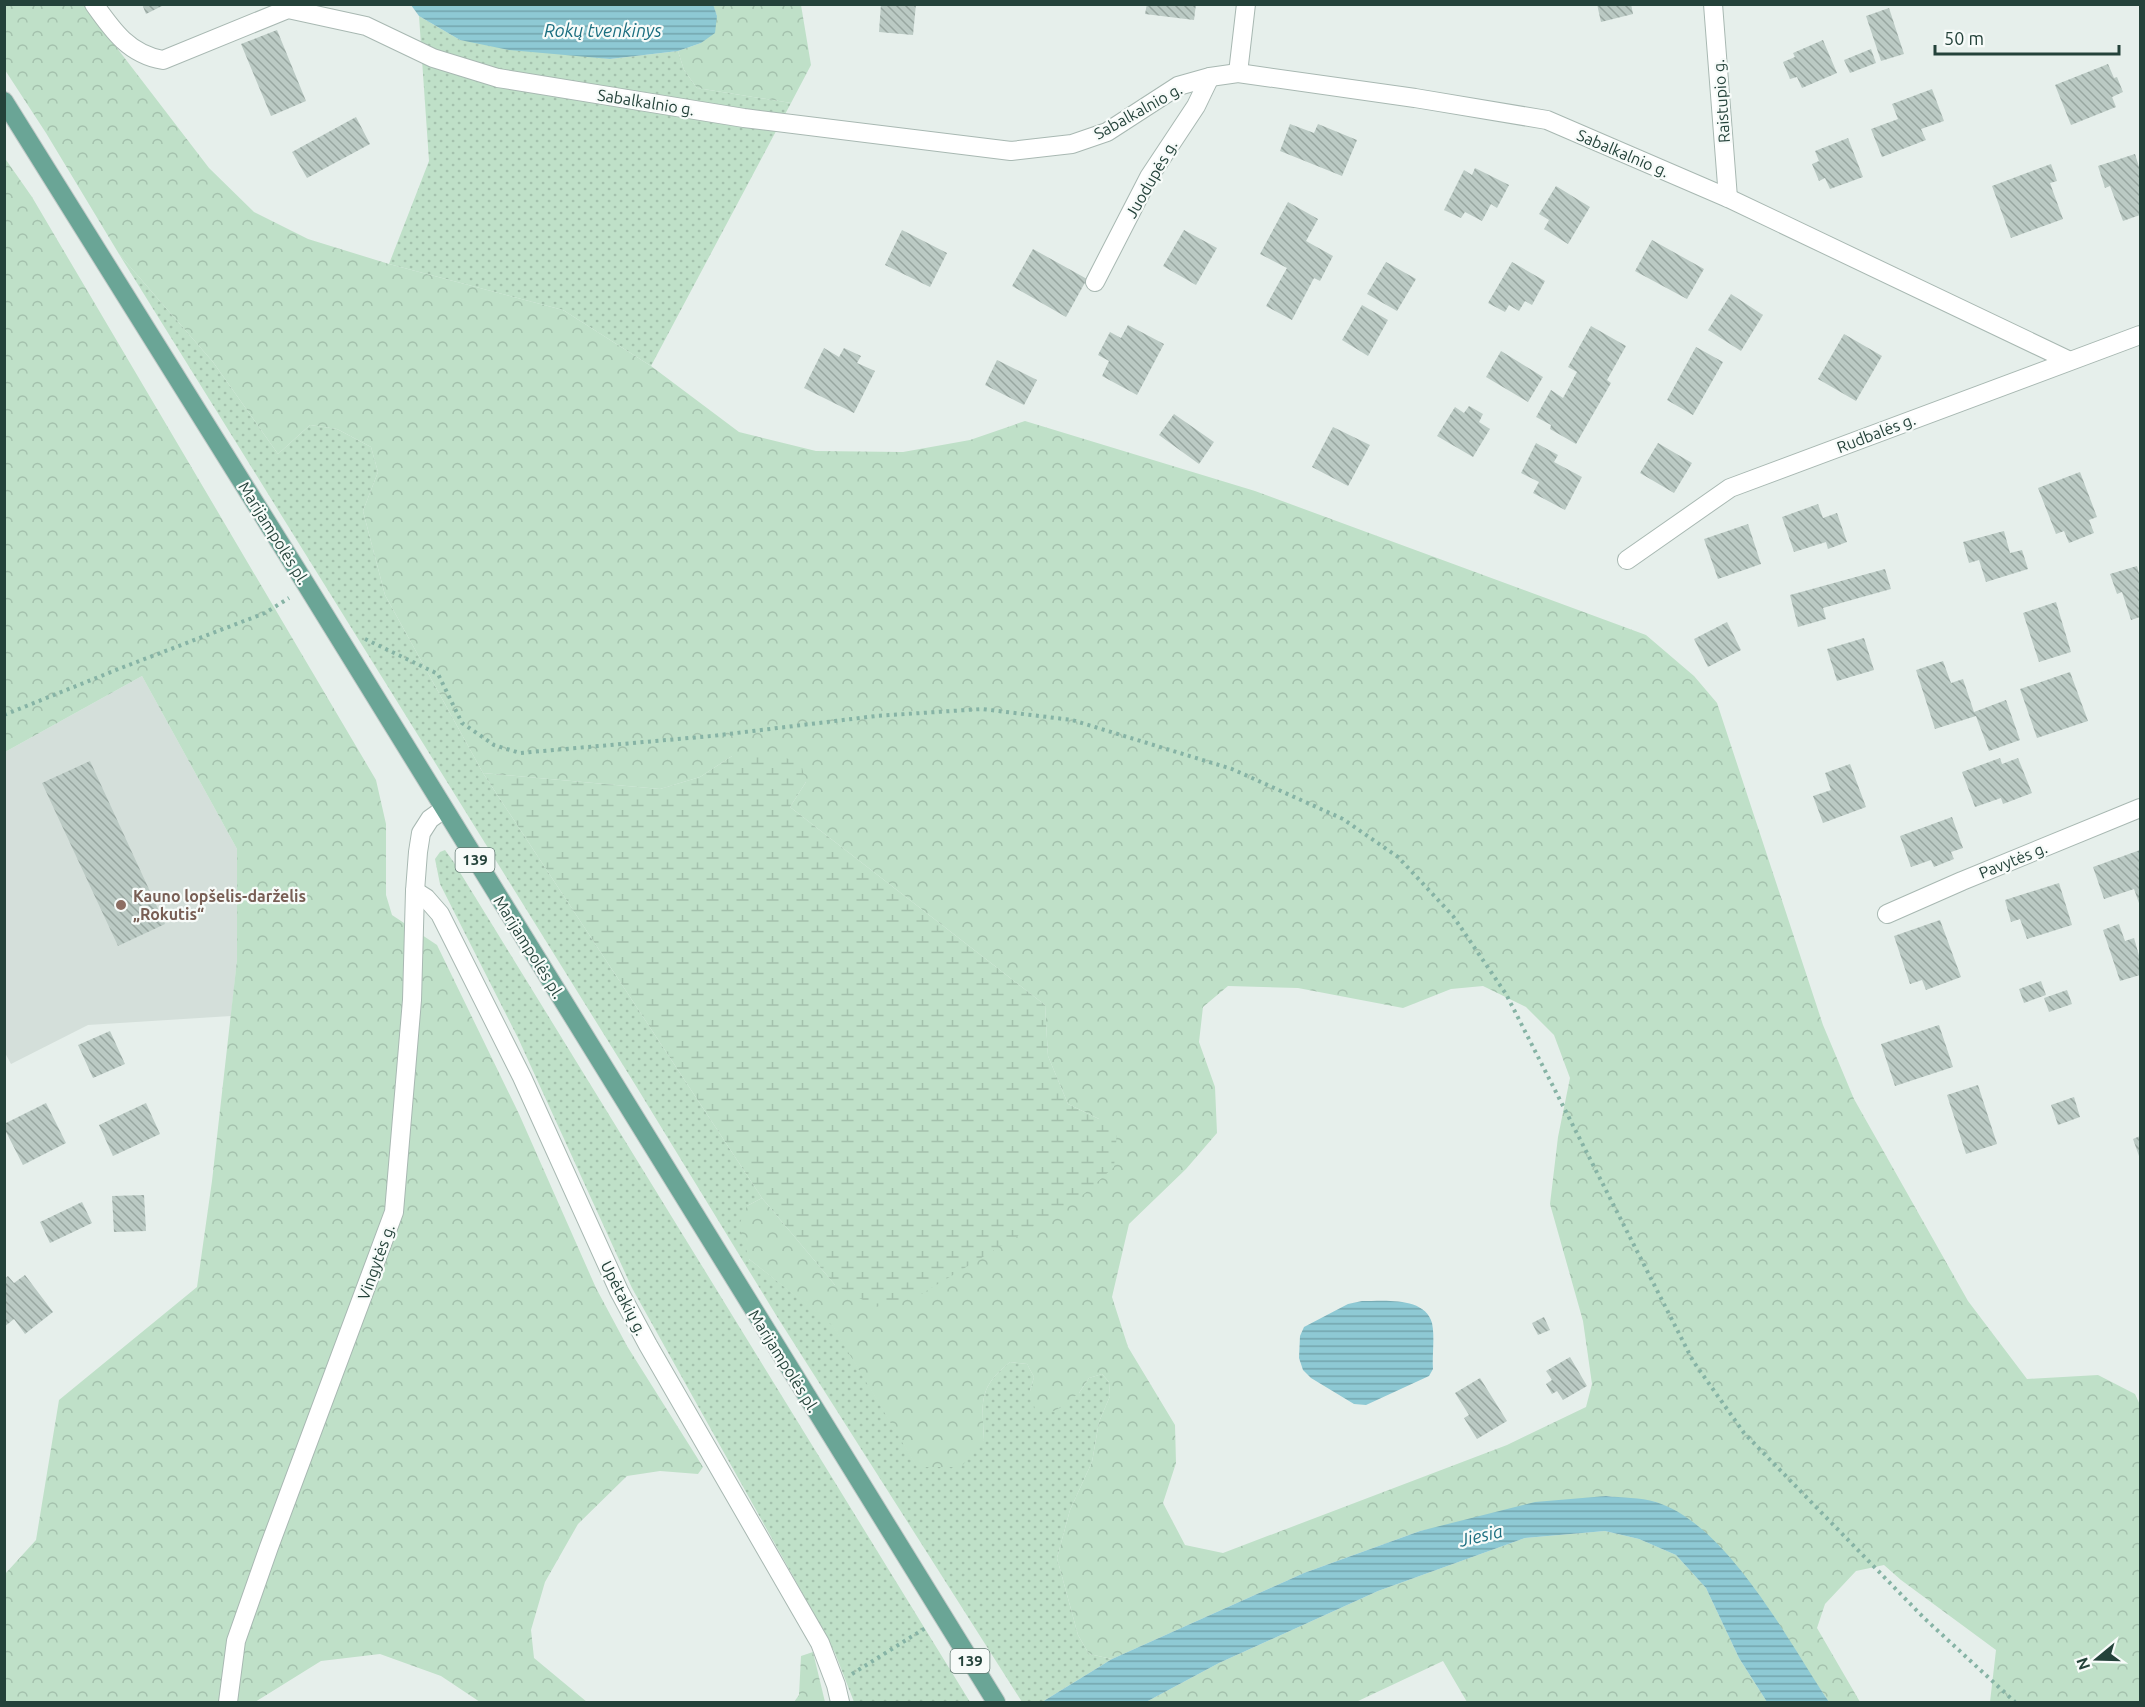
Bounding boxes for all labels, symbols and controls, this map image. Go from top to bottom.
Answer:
scale bar [1935,18,2120,56]
water label: Rokų tvenkinys [544,20,662,40]
text: 50 m [1944,28,1984,48]
street label: Raistupio g. [1709,59,1733,143]
street label: Sabalkalnio g. [1091,79,1185,143]
street label: Sabalkalnio g. [596,85,696,119]
street label: Sabalkalnio g. [1574,126,1672,180]
street label: Juodupės g. [1122,137,1180,221]
street label: Rudbalės g. [1834,410,1918,456]
street label: Marijampolės pl. [235,478,313,588]
street label: Pavytės g. [1976,838,2050,882]
road number: 139 [456,848,494,872]
place label: Kauno lopšelis-darželis „Rokutis“ [133,887,306,923]
street label: Marijampolės pl. [490,892,568,1002]
marker: Kauno lopšelis-darželis „Rokutis“ [114,898,128,912]
street label: Vingytės g. [354,1222,398,1302]
street label: Upėtakių g. [597,1258,651,1338]
street label: Marijampolės pl. [745,1306,823,1416]
water label: Jiesia [1456,1520,1505,1550]
north arrow [2067,1629,2127,1689]
road number: 139 [950,1649,990,1673]
text: N [2072,1655,2093,1672]

